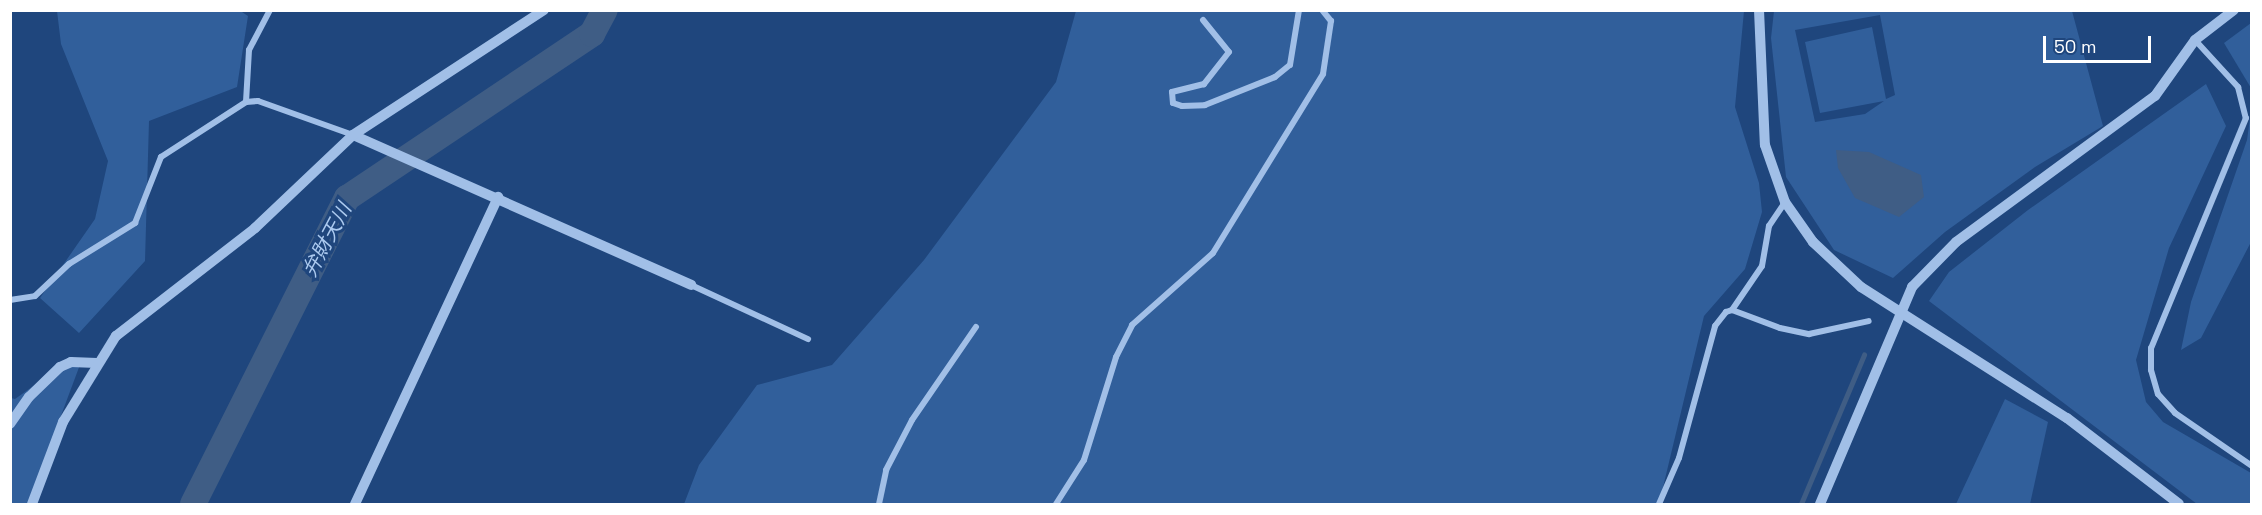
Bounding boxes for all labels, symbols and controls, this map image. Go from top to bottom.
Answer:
scale bar [2046,24,2154,62]
text: 50 m [2054,35,2096,58]
water label: 弁財天川 [298,199,356,281]

